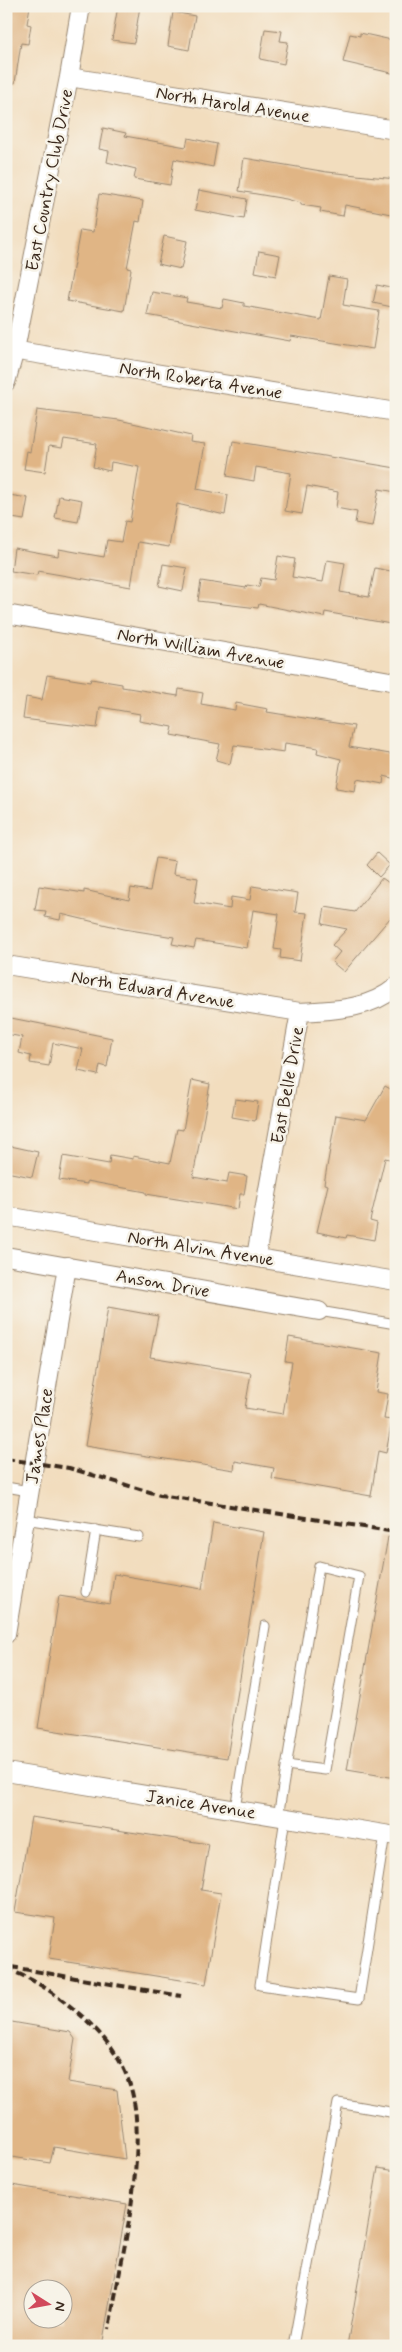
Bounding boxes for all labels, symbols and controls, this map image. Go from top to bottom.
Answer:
street label: North Harold Avenue [154,81,312,129]
street label: East Country Club Drive [21,87,79,273]
street label: North Roberta Avenue [118,356,284,406]
street label: North William Avenue [115,622,286,676]
street label: North Edward Avenue [69,965,236,1015]
street label: East Belle Drive [266,1024,310,1146]
street label: North Alvin Avenue [126,1226,276,1272]
street label: Anson Drive [114,1264,212,1304]
street label: James Place [21,1387,59,1486]
street label: Janice Avenue [144,1784,258,1826]
north arrow [22,2280,72,2330]
text: N [50,2300,70,2313]

